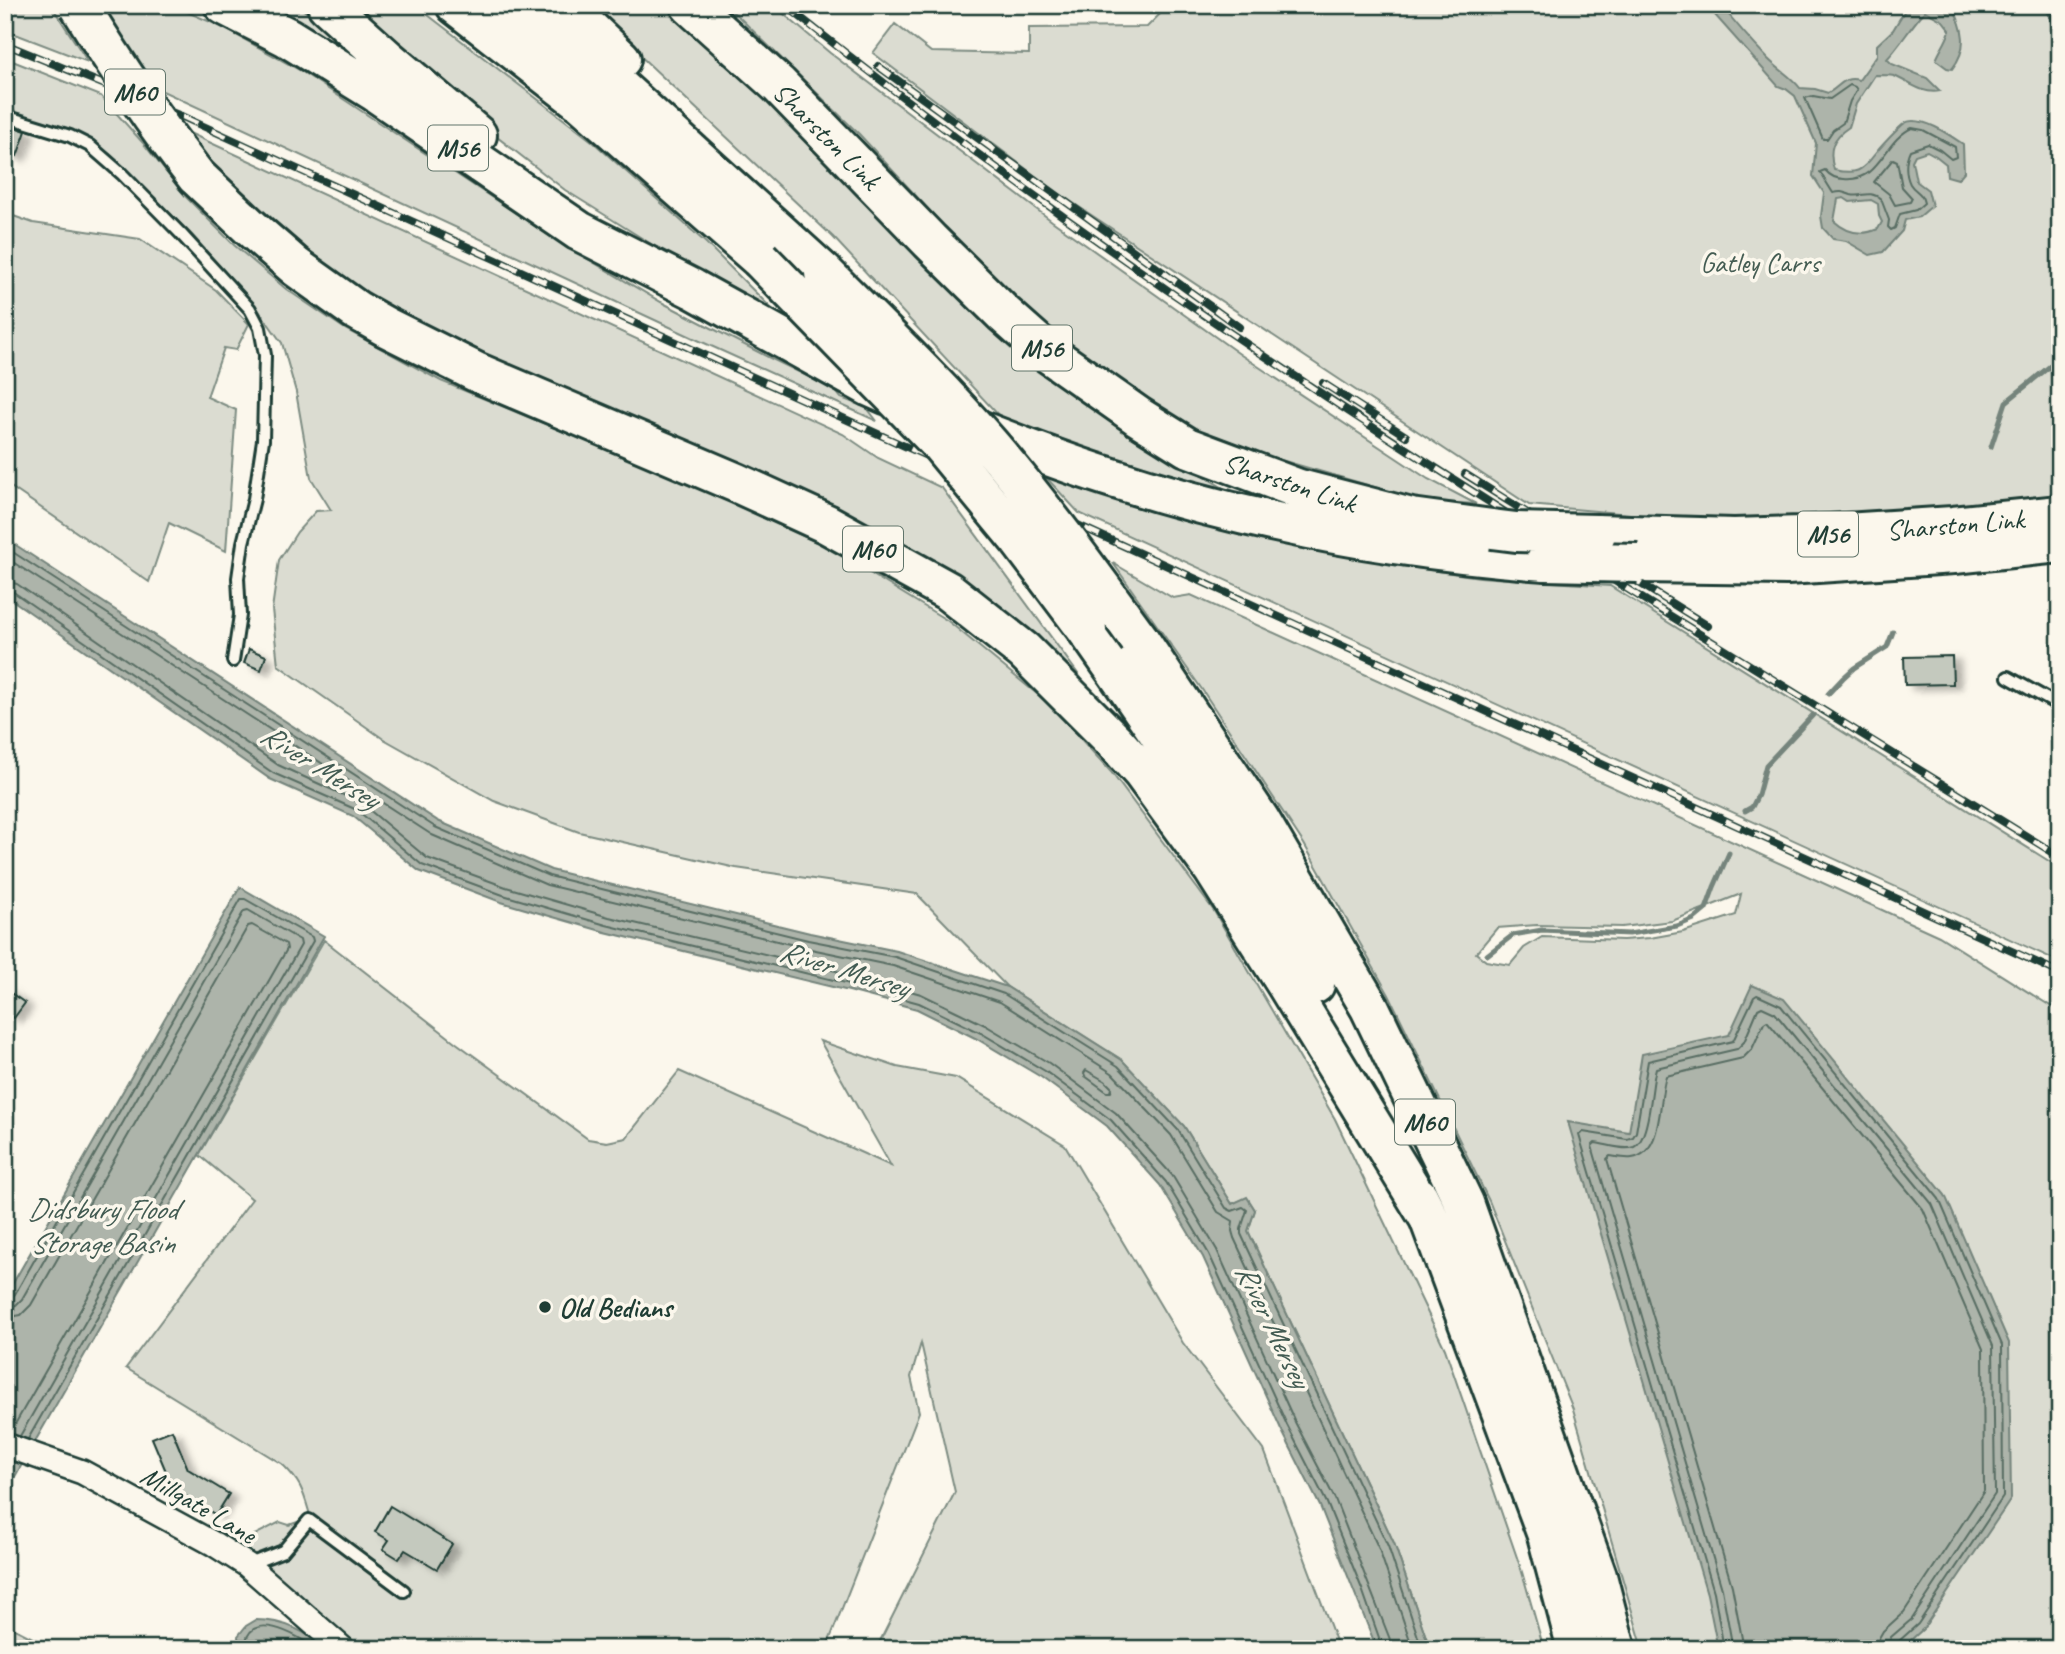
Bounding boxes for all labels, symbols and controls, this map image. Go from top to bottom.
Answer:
road number: M60 [105,69,165,114]
street label: Sharston Link [766,74,890,198]
road number: M56 [428,125,488,170]
park label: Gatley Carrs [1700,245,1822,280]
road number: M56 [1012,326,1072,370]
street label: Sharston Link [1219,445,1363,521]
street label: Sharston Link [1885,501,2028,548]
road number: M56 [1798,512,1858,556]
road number: M60 [843,526,903,572]
water label: River Mersey [254,715,390,820]
water label: River Mersey [775,932,917,1008]
road number: M60 [1395,1100,1455,1144]
water label: Didsbury Flood Storage Basin [27,1190,186,1262]
water label: River Mersey [1227,1257,1321,1397]
place label: Old Bedians [559,1290,675,1325]
marker: Old Bedians [537,1299,553,1315]
street label: Millgate Lane [135,1457,264,1552]

